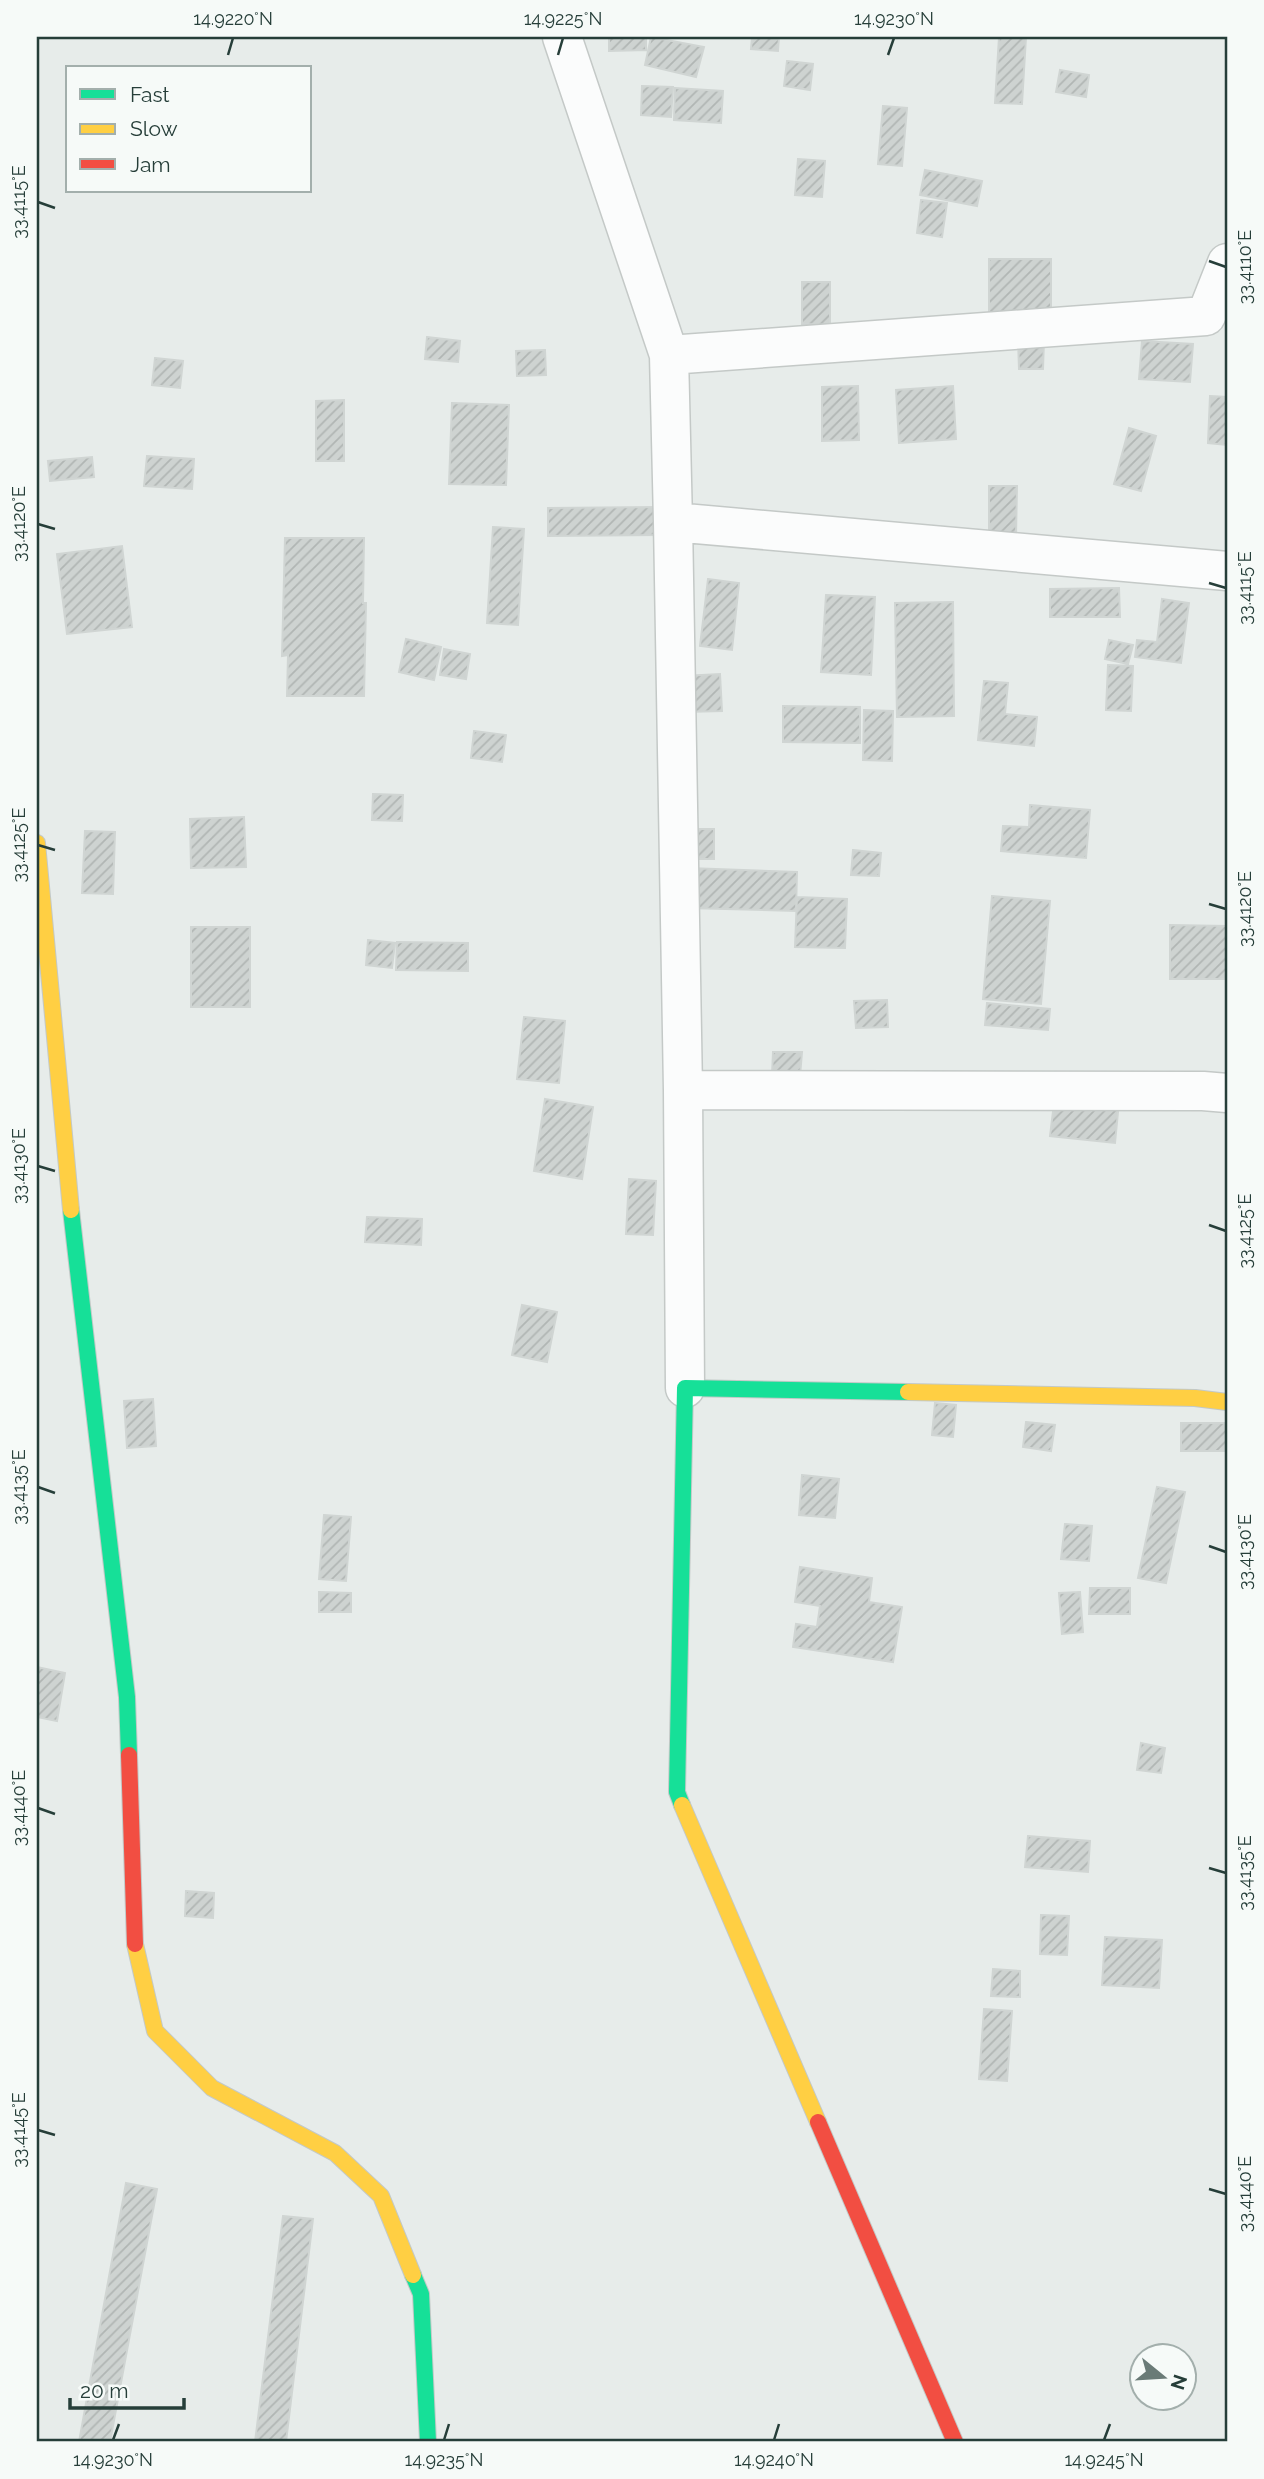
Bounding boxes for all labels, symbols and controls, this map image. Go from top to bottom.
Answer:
text: 14.9220°N [193,8,273,29]
text: 14.9225°N [524,8,602,29]
text: 14.9230°N [854,8,934,29]
legend [66,66,312,192]
text: Fast [130,82,170,107]
text: Slow [130,116,178,141]
text: Jam [130,152,171,177]
text: 33.4115°E [8,165,29,239]
text: 33.4110°E [1234,230,1255,304]
text: 33.4120°E [8,486,29,562]
text: 33.4115°E [1234,551,1255,625]
text: 33.4125°E [8,807,29,883]
text: 33.4120°E [1234,871,1255,947]
text: 33.4130°E [8,1128,29,1204]
text: 33.4125°E [1234,1193,1255,1269]
text: 33.4135°E [8,1449,29,1525]
text: 33.4130°E [1234,1514,1255,1590]
text: 33.4140°E [8,1770,29,1846]
text: 33.4135°E [1234,1835,1255,1911]
text: 33.4145°E [8,2092,29,2168]
text: 33.4140°E [1234,2156,1255,2232]
north arrow [1128,2342,1198,2412]
scale bar [70,2367,184,2411]
text: N [1166,2372,1192,2393]
text: 20 m [80,2378,128,2403]
text: 14.9230°N [73,2449,153,2470]
text: 14.9235°N [405,2449,483,2470]
text: 14.9240°N [734,2449,814,2470]
text: 14.9245°N [1064,2449,1144,2470]

